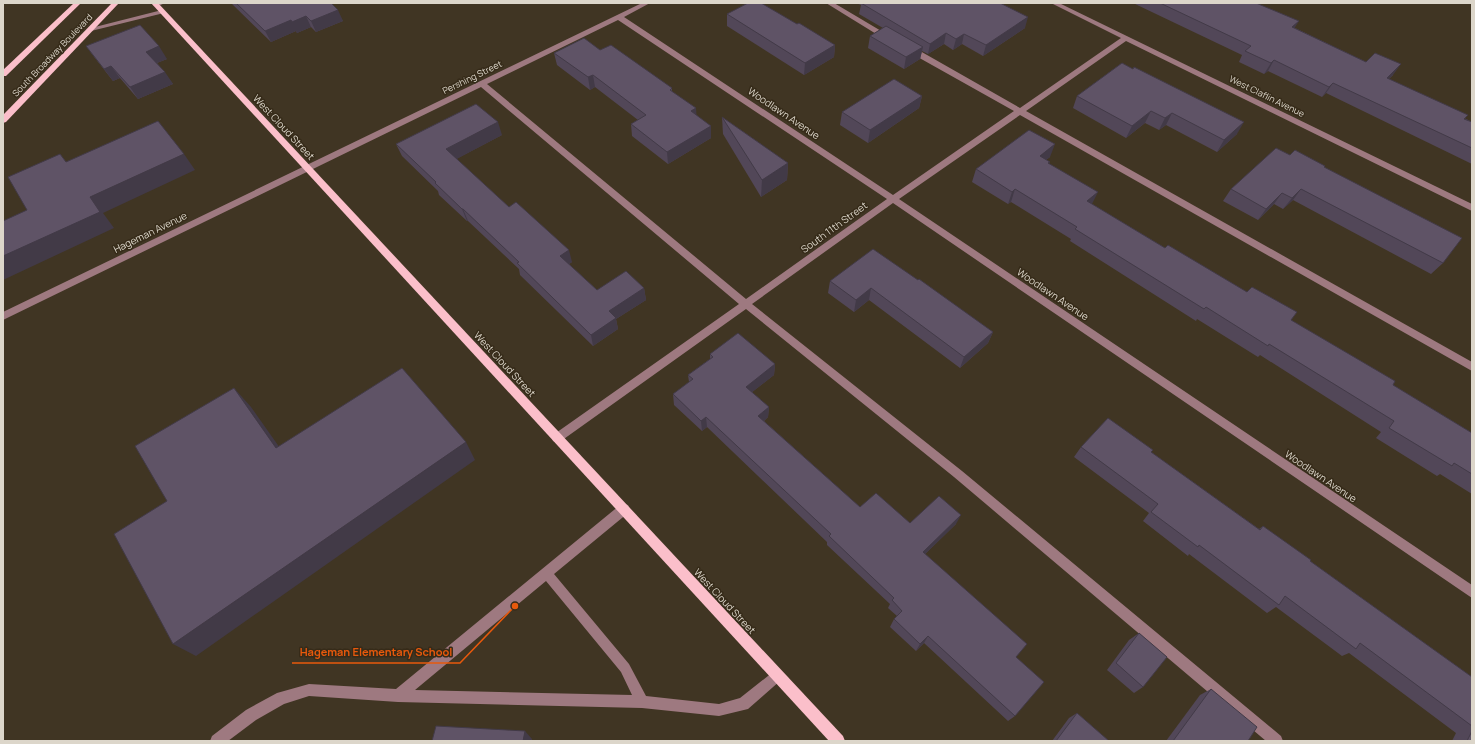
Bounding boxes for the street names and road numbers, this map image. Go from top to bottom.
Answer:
street label: South Broadway Boulevard [9,11,95,99]
street label: Pershing Street [440,57,504,97]
street label: West Claflin Avenue [1227,72,1307,120]
street label: Woodlawn Avenue [745,84,823,142]
street label: West Cloud Street [250,91,318,163]
street label: South 11th Street [798,198,870,256]
street label: Hageman Avenue [111,208,189,256]
street label: Woodlawn Avenue [1014,265,1092,323]
street label: West Cloud Street [471,328,539,400]
street label: Woodlawn Avenue [1282,447,1360,505]
street label: West Cloud Street [691,565,759,637]

